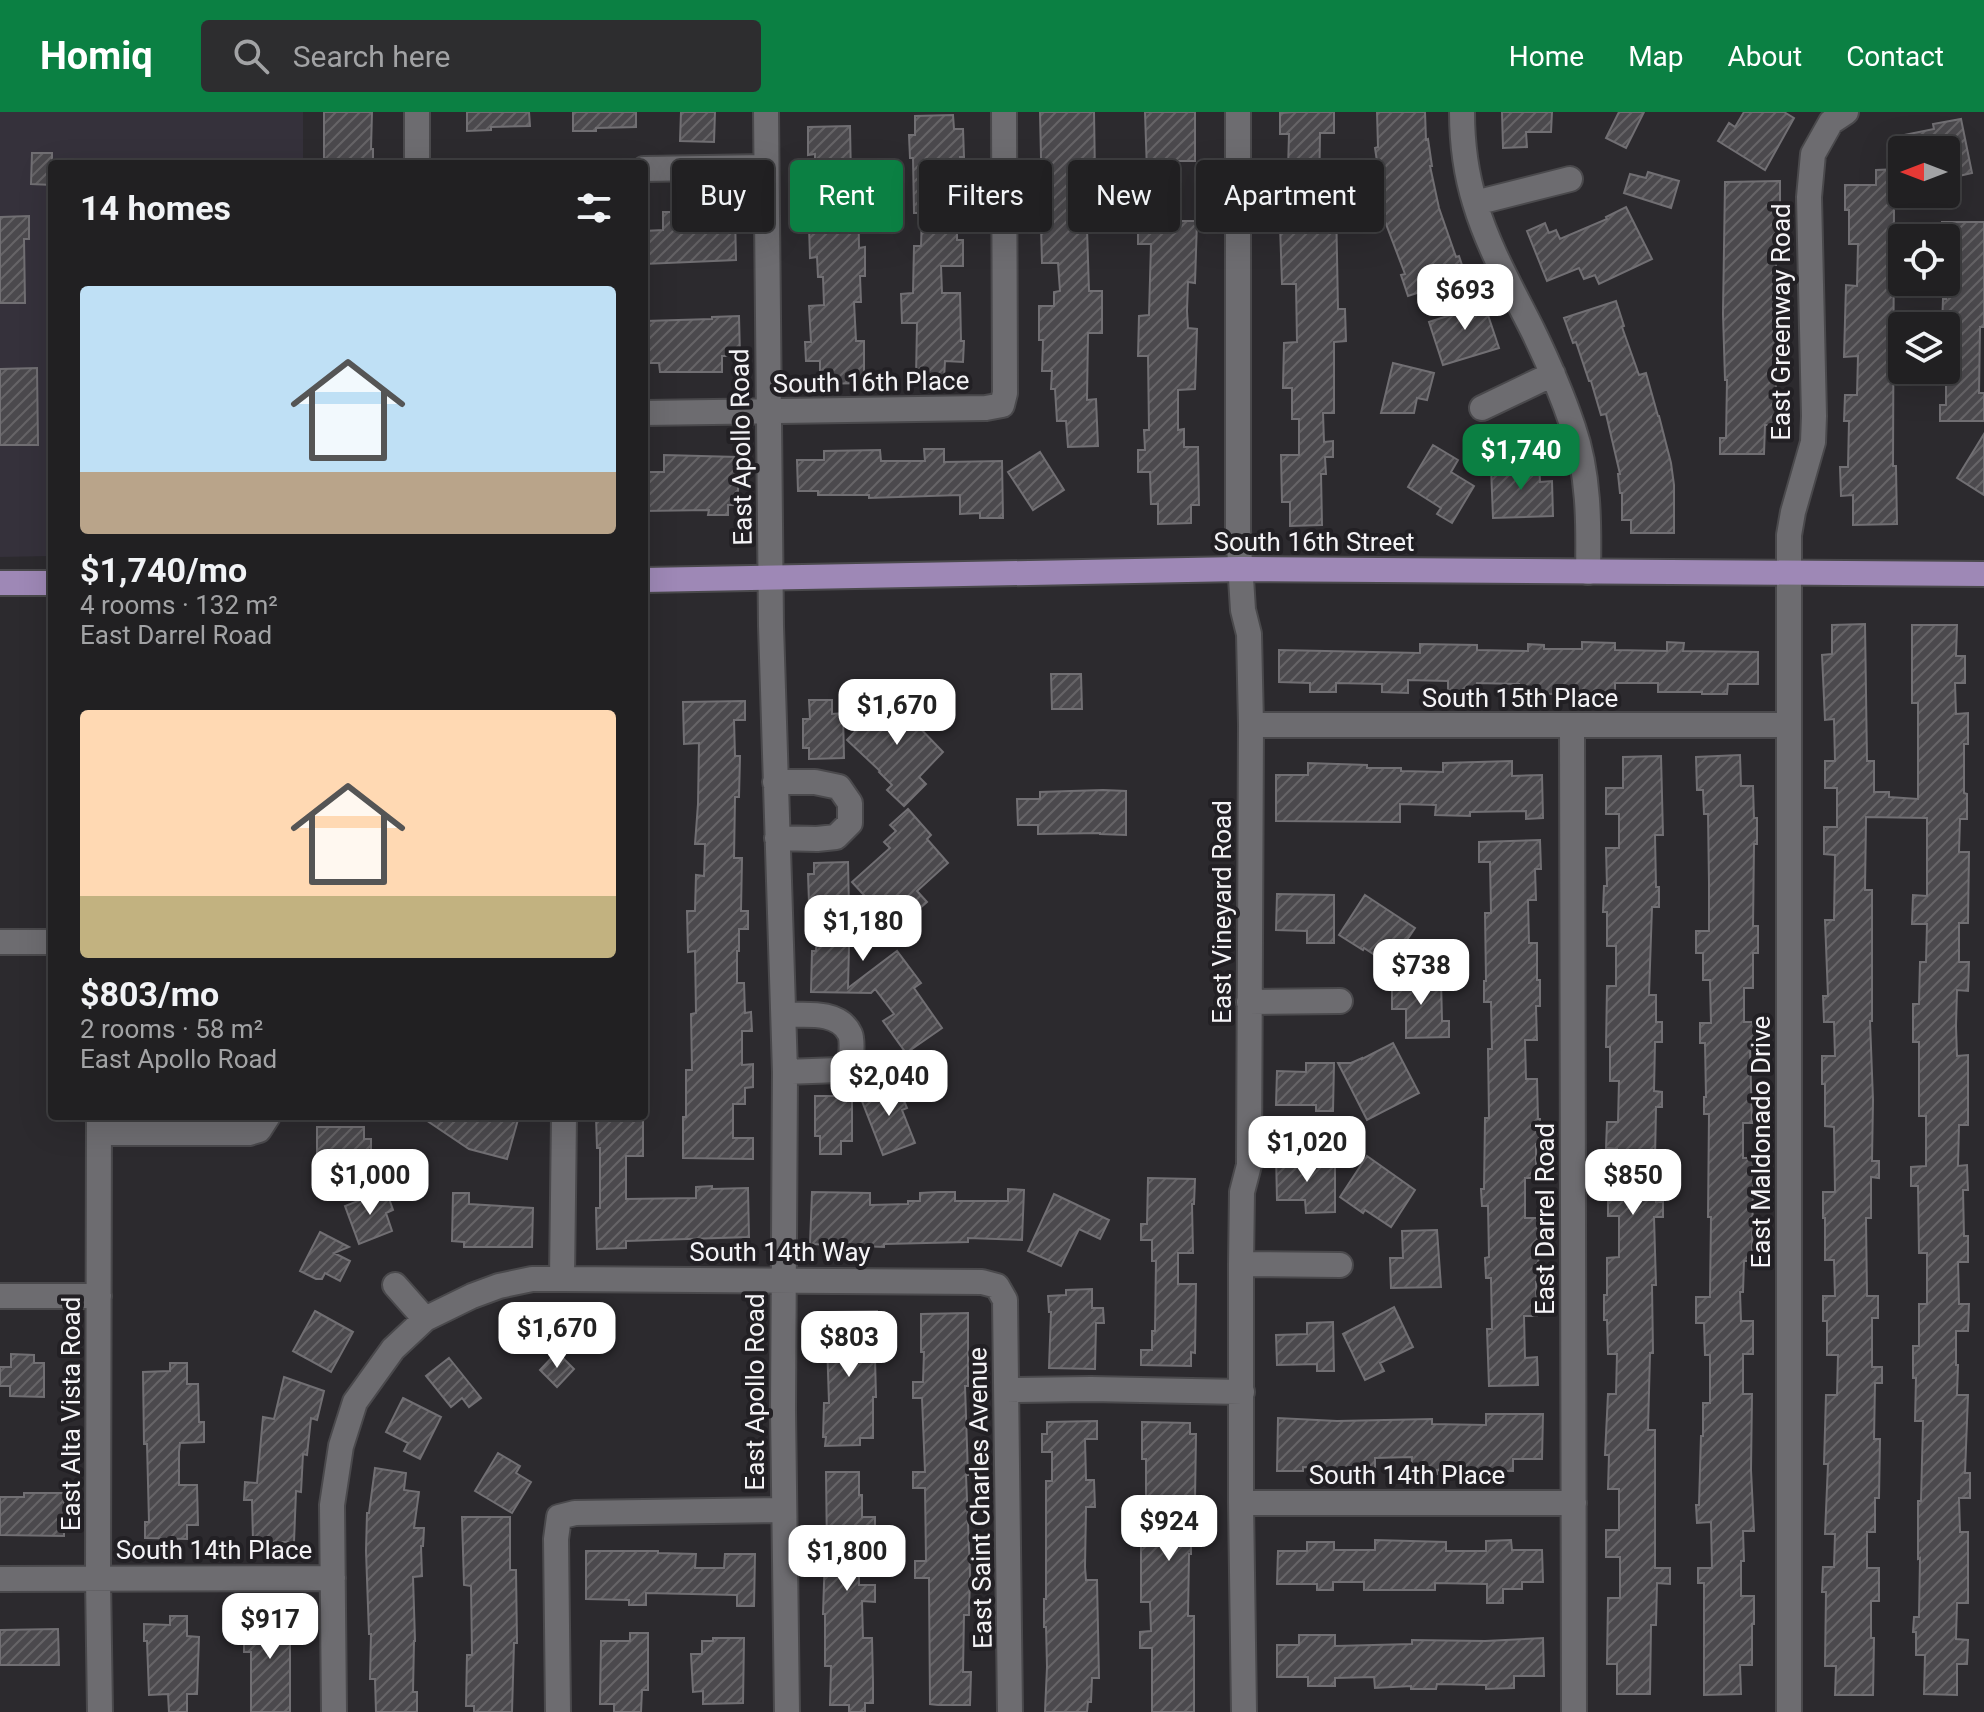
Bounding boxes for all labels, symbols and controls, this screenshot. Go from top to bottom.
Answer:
search box [201,20,761,92]
text: Homiq [40,34,153,78]
icon: search [229,34,273,78]
text: Search here [293,39,451,74]
text: Home [1509,40,1584,73]
text: Map [1628,40,1684,73]
text: About [1728,40,1802,73]
text: Contact [1846,40,1944,73]
north arrow [1888,136,1960,208]
map controls [1888,136,1960,384]
chip: Buy [672,160,774,232]
chip: Rent [790,160,903,232]
chip: Filters [919,160,1052,232]
chip: New [1068,160,1180,232]
chip: Apartment [1196,160,1384,232]
icon: filters [572,186,616,230]
text: 14 homes [80,188,231,228]
street label: East Greenway Road [1766,203,1796,441]
button: locate [1888,224,1960,296]
pin: $693 [1418,264,1512,332]
text: $693 [1435,275,1495,305]
button: layers [1888,312,1960,384]
icon: home [276,338,420,482]
street label: East Apollo Road [724,348,758,546]
street label: South 16th Place [772,365,970,399]
pin: $1,740 [1456,424,1586,492]
text: $1,740 [1481,435,1561,465]
street label: South 16th Street [1214,527,1414,557]
text: $1,740/mo [80,550,247,590]
text: 4 rooms · 132 m² [80,590,278,620]
text: East Darrel Road [80,620,272,650]
pin: $1,670 [832,679,962,747]
street label: South 15th Place [1422,683,1618,713]
text: $1,670 [857,690,937,720]
icon: home [276,762,420,906]
street label: East Vineyard Road [1207,800,1237,1024]
pin: $1,180 [798,895,928,963]
text: $1,180 [823,906,903,936]
pin: $738 [1374,939,1468,1007]
text: $738 [1391,950,1451,980]
text: $803/mo [80,974,219,1014]
text: 2 rooms · 58 m² [80,1014,263,1044]
street label: East Maldonado Drive [1746,1016,1776,1268]
text: East Apollo Road [80,1044,277,1074]
pin: $2,040 [824,1050,954,1118]
text: $2,040 [849,1061,929,1091]
pin: $1,020 [1242,1116,1372,1184]
street label: East Darrel Road [1530,1123,1560,1315]
text: $1,020 [1267,1127,1347,1157]
pin: $1,000 [305,1149,435,1217]
pin: $850 [1586,1149,1680,1217]
text: $1,000 [330,1160,410,1190]
text: $850 [1603,1160,1663,1190]
street label: South 14th Way [689,1237,871,1267]
street label: East Apollo Road [740,1293,770,1491]
street label: East Alta Vista Road [56,1297,86,1531]
pin: $1,670 [492,1302,622,1370]
pin: $803 [802,1311,896,1379]
text: $1,670 [517,1313,597,1343]
text: $803 [819,1322,879,1352]
street label: East Saint Charles Avenue [962,1347,998,1649]
street label: South 14th Place [1309,1460,1505,1490]
pin: $924 [1122,1495,1216,1563]
text: $924 [1139,1506,1199,1536]
pin: $1,800 [782,1525,912,1593]
street label: South 14th Place [116,1535,312,1565]
text: $1,800 [807,1536,887,1566]
pin: $917 [223,1593,317,1661]
text: $917 [240,1604,300,1634]

